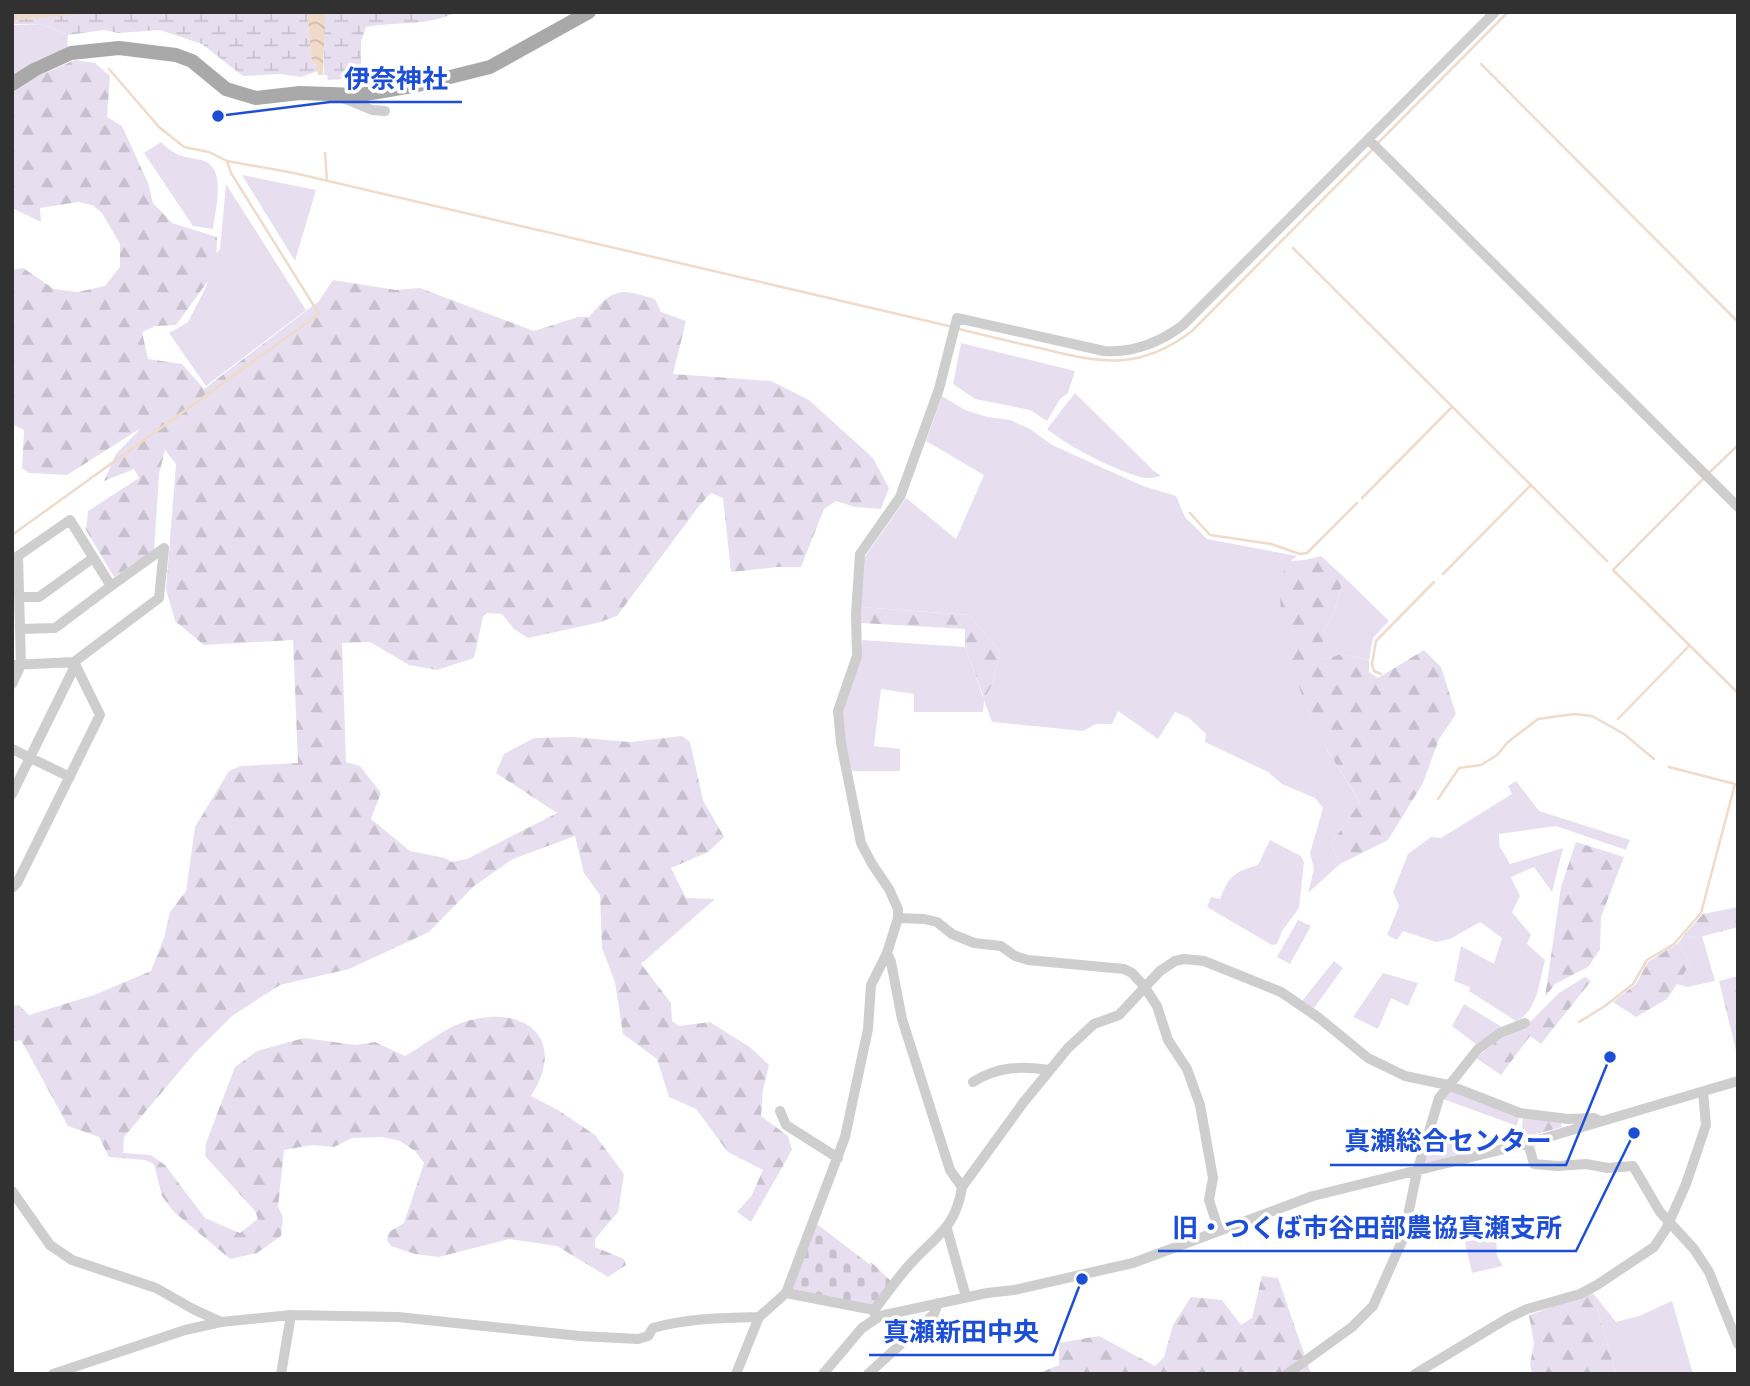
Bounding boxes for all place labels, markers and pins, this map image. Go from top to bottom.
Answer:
callout: 伊奈神社 [330,55,462,102]
callout: 真瀬総合センター [1330,1118,1566,1165]
callout: 旧・つくば市谷田部農協真瀬支所 [1158,1204,1576,1251]
callout: 真瀬新田中央 [869,1308,1053,1355]

